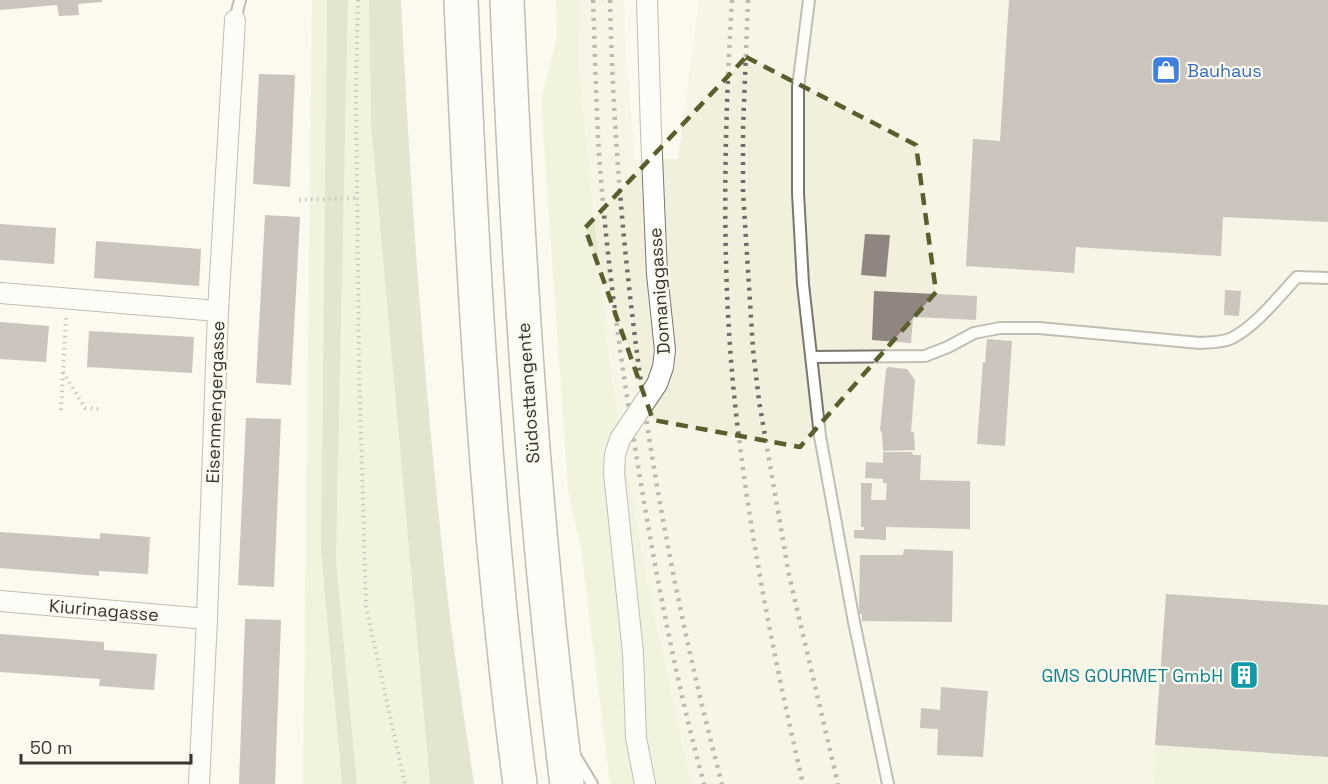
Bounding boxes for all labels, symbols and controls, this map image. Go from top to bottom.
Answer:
shop icon: Bauhaus [1150,54,1182,86]
place label: Bauhaus [1187,59,1262,82]
street label: Domaniggasse [643,227,675,355]
street label: Eisenmengergasse [201,320,229,484]
street label: Südosttangente [512,322,544,464]
street label: Kiurinagasse [48,594,160,626]
building icon: GMS GOURMET GmbH [1228,659,1260,691]
place label: GMS GOURMET GmbH [1041,664,1223,687]
scale bar [21,727,190,765]
text: 50 m [30,736,72,759]

